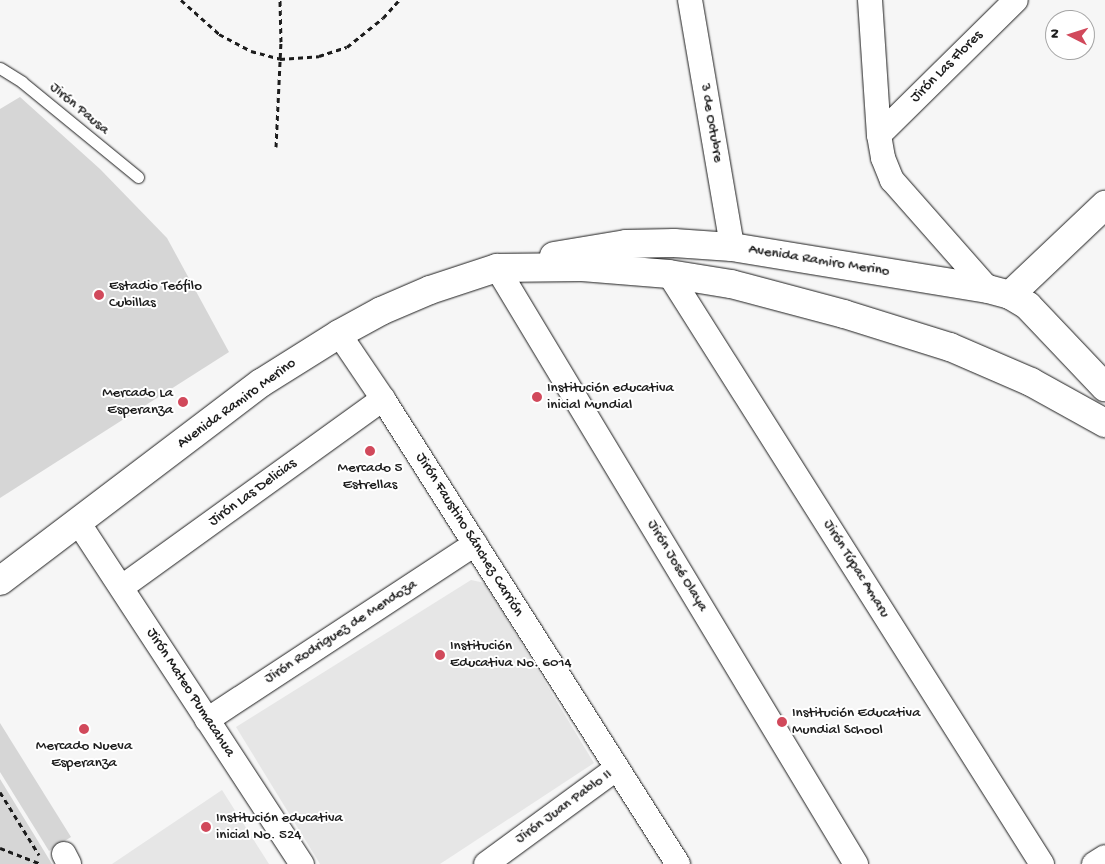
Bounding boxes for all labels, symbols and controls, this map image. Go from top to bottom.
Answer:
north arrow [1045,10,1095,60]
street label: Jirón Las Flores [907,27,987,107]
text: N [1047,28,1064,39]
street label: Jirón Pausa [45,79,113,139]
street label: 3 de Octubre [695,82,727,164]
street label: Avenida Ramiro Merino [747,241,891,281]
place label: Estadio Teófilo Cubillas [109,277,202,312]
marker: Estadio Teófilo Cubillas [93,289,105,301]
street label: Avenida Ramiro Merino [174,355,300,453]
place label: Institución educativa inicial Mundial [547,379,674,414]
place label: Mercado La Esperanza [102,384,173,419]
marker: Institución educativa inicial Mundial [531,391,543,403]
marker: Mercado La Esperanza [177,396,189,408]
marker: Mercado 5 Estrellas [364,445,376,457]
street label: Jirón Faustino Sánchez Carrión [411,450,527,620]
street label: Jirón Las Delicias [206,455,300,531]
place label: Mercado 5 Estrellas [338,459,402,494]
street label: Jirón José Olaya [643,517,711,615]
street label: Jirón Túpac Amaru [819,517,893,621]
street label: Jirón Rodriguez de Mendoza [261,576,421,688]
street label: Jirón Mateo Pumacahua [142,625,238,761]
place label: Institución Educativa No. 6014 [450,637,572,672]
marker: Institución Educativa No. 6014 [434,649,446,661]
place label: Institución Educativa Mundial School [792,704,921,739]
marker: Institución Educativa Mundial School [776,716,788,728]
marker: Mercado Nueva Esperanza [78,723,90,735]
place label: Mercado Nueva Esperanza [36,737,132,772]
street label: Jirón Juan Pablo II [512,766,616,848]
place label: Institución educativa inicial No. 524 [216,809,343,844]
marker: Institución educativa inicial No. 524 [200,821,212,833]

